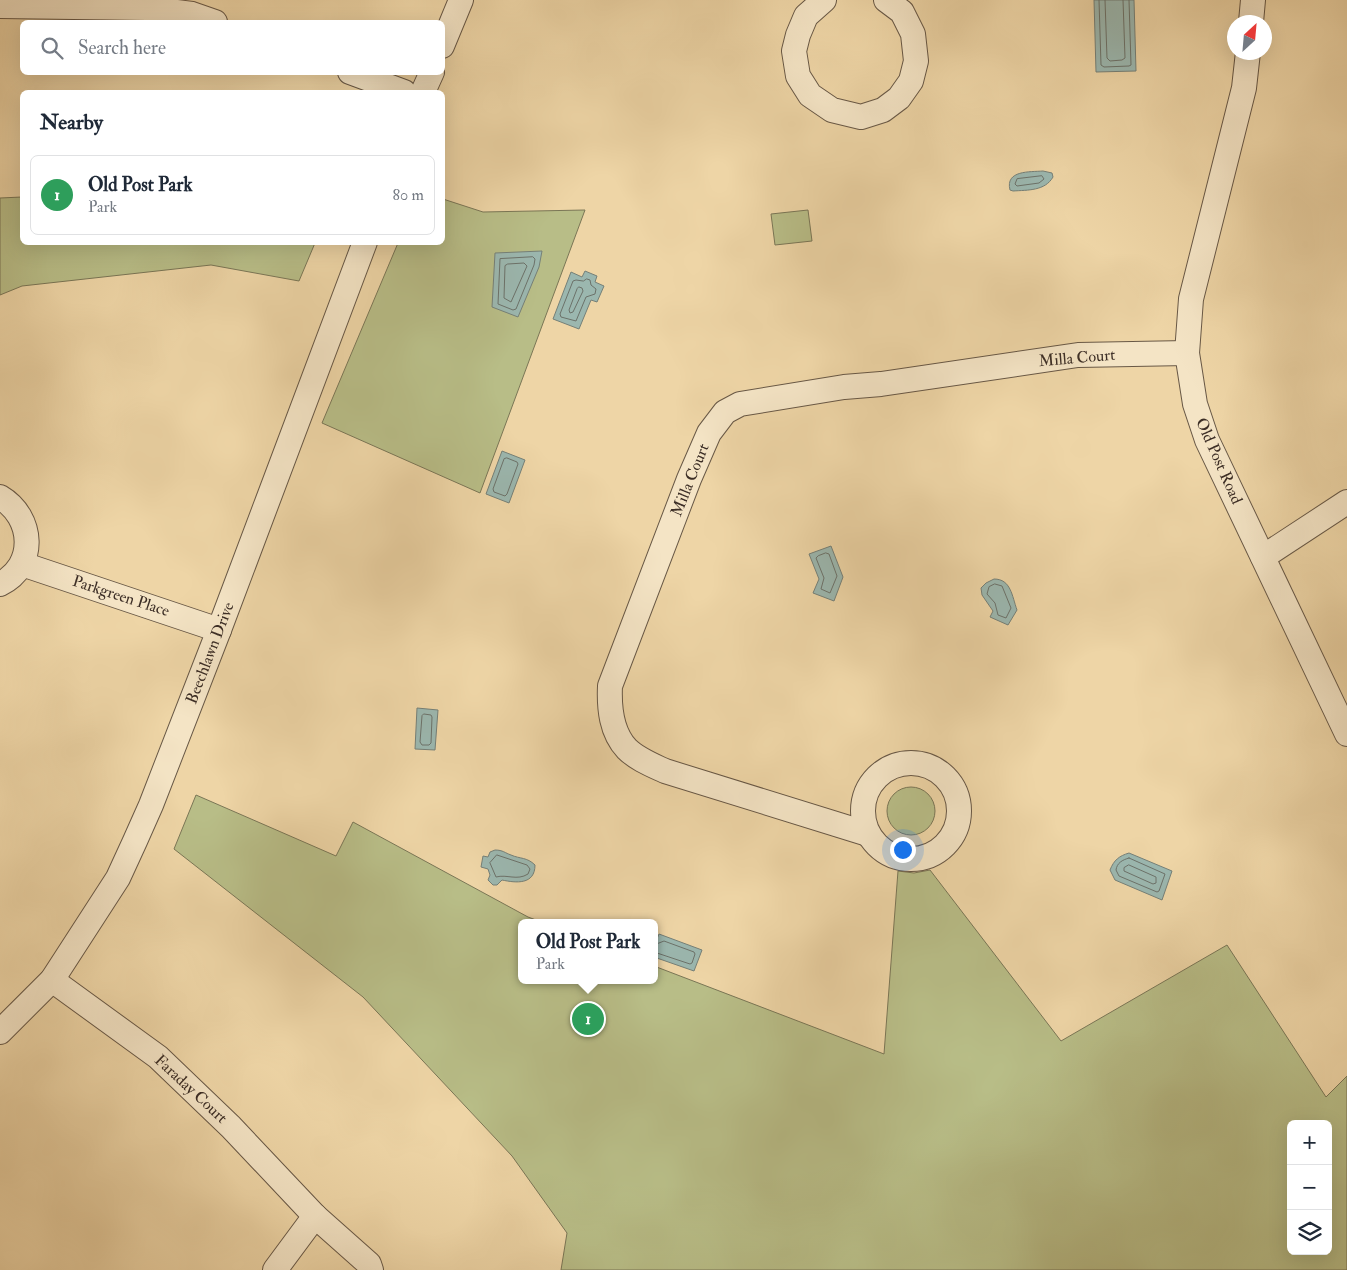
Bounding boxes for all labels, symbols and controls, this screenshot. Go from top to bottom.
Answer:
north arrow [1227,15,1272,60]
search box [20,20,445,75]
icon: search [38,34,66,62]
text: Search here [78,36,166,60]
text: Nearby [40,109,103,136]
text: Old Post Park [88,173,192,197]
text: 1 [54,185,60,205]
text: 80 m [393,185,424,205]
text: Park [88,197,117,217]
street label: Milla Court [1038,345,1116,371]
street label: Old Post Road [1191,415,1247,507]
street label: Milla Court [666,441,714,519]
street label: Parkgreen Place [70,571,172,621]
street label: Beechlawn Drive [181,599,239,707]
your location [890,837,916,863]
popup [518,919,658,984]
text: Old Post Park [536,930,640,954]
text: Park [536,954,565,974]
pin: 1 [572,1000,604,1038]
street label: Faraday Court [150,1050,232,1128]
map controls [1287,1120,1332,1255]
button: + [1287,1120,1332,1165]
button: − [1287,1165,1332,1210]
button: layers [1287,1210,1332,1255]

